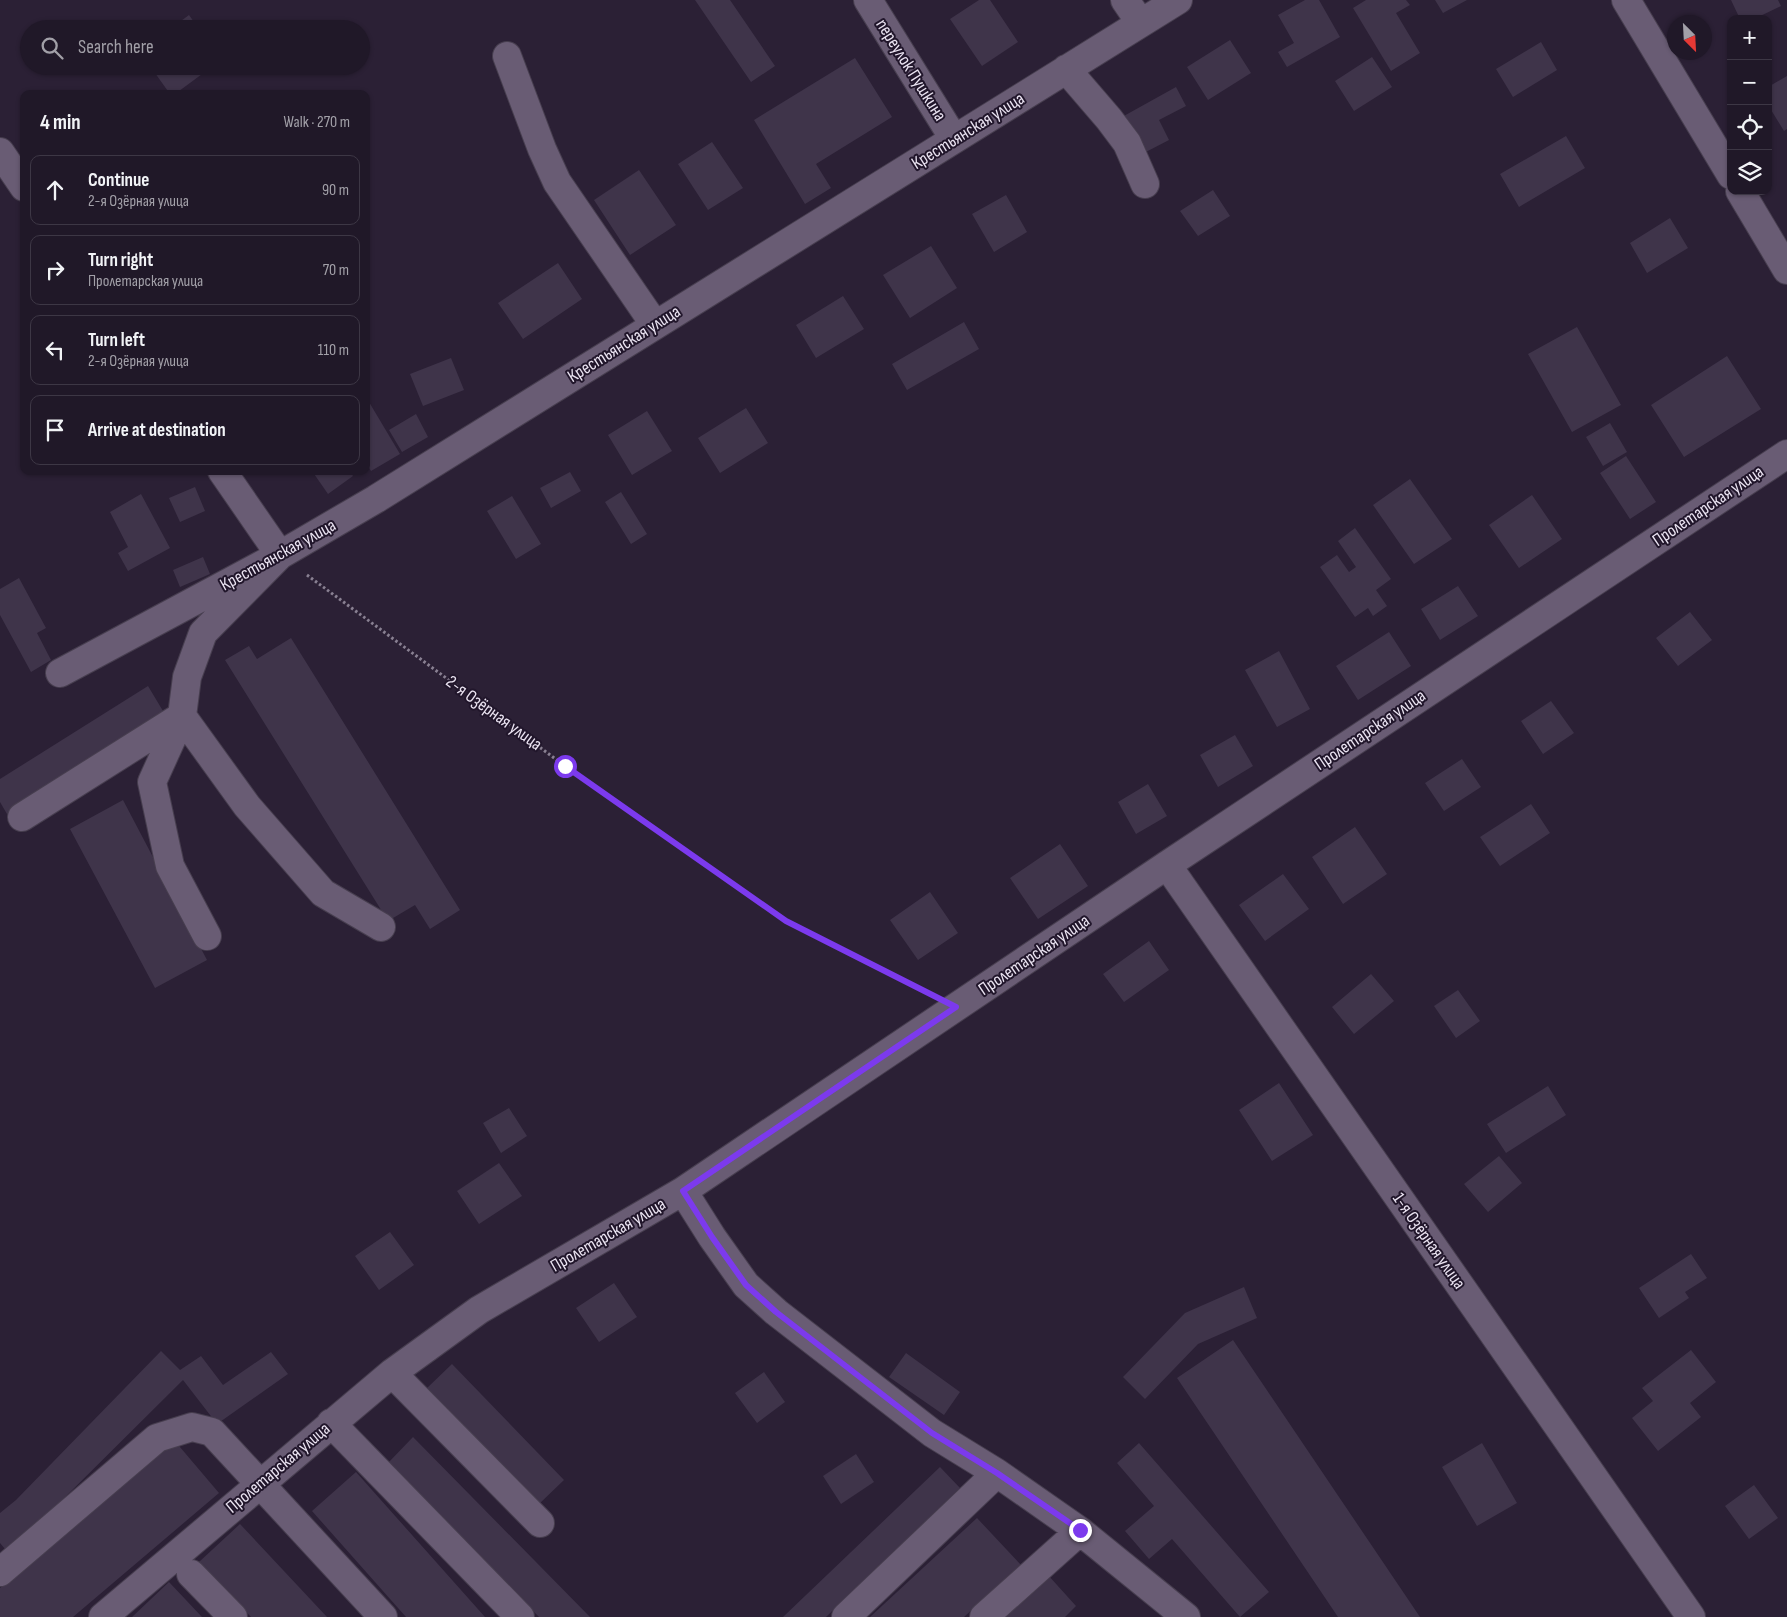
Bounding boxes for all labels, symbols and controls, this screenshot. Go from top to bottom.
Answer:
street label: переулок Пушкина [871,15,951,125]
north arrow [1667,15,1712,60]
map controls [1727,15,1772,195]
button: + [1727,15,1772,60]
search box [20,20,370,75]
icon: search [38,34,66,62]
text: Search here [78,36,154,59]
button: − [1727,60,1772,105]
street label: Крестьянская улица [908,88,1028,174]
button: locate [1727,105,1772,150]
text: 4 min [40,110,81,135]
text: Walk · 270 m [284,113,350,132]
button: layers [1727,150,1772,195]
text: Continue [88,169,149,192]
icon: ahead [41,176,69,204]
text: 90 m [322,181,349,200]
text: 2-я Озёрная улица [88,192,189,211]
text: Turn right [88,249,153,272]
icon: right [41,256,69,284]
text: 70 m [323,261,349,280]
text: Пролетарская улица [88,272,203,291]
street label: Крестьянская улица [564,301,684,387]
text: Turn left [88,329,145,352]
icon: left [41,336,69,364]
text: 110 m [318,341,349,360]
text: 2-я Озёрная улица [88,352,189,371]
icon: arrive [41,416,69,444]
text: Arrive at destination [88,419,226,442]
street label: Пролетарская улица [1648,461,1768,551]
street label: Крестьянская улица [217,515,339,595]
street label: 2-я Озёрная улица [442,671,546,755]
street label: Пролетарская улица [1310,685,1430,775]
route start [554,755,577,778]
street label: Пролетарская улица [974,910,1094,1000]
street label: 1-я Озёрная улица [1388,1189,1470,1293]
street label: Пролетарская улица [547,1194,669,1276]
street label: Пролетарская улица [222,1418,334,1518]
route end [1069,1519,1092,1542]

